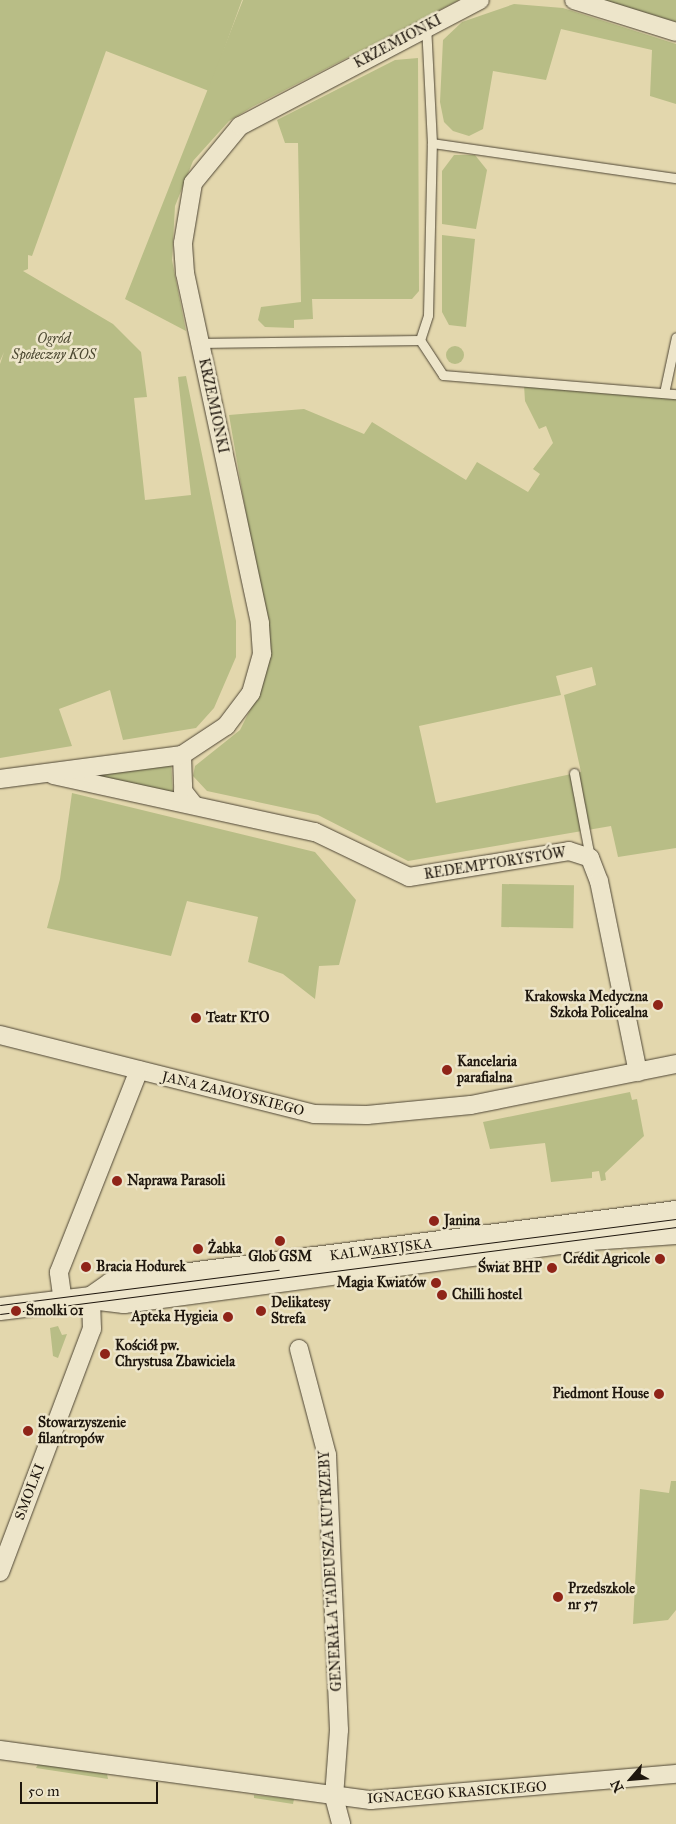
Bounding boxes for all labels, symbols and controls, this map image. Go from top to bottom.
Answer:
street label: KRZEMIONKI [351,12,445,72]
park label: Ogród Społeczny KOS [12,331,96,364]
street label: KRZEMIONKI [195,357,231,455]
street label: REDEMPTORYSTÓW [423,844,567,884]
place label: Krakowska Medyczna Szkoła Policealna [524,989,648,1022]
marker: Krakowska Medyczna Szkoła Policealna [652,999,664,1011]
place label: Teatr KTO [206,1010,269,1026]
marker: Teatr KTO [190,1012,202,1024]
place label: Kancelaria parafialna [457,1054,517,1086]
marker: Kancelaria parafialna [441,1064,453,1076]
street label: JANA ZAMOYSKIEGO [160,1068,306,1120]
place label: Naprawa Parasoli [127,1173,225,1189]
marker: Naprawa Parasoli [111,1175,123,1187]
place label: Janina [444,1213,480,1229]
marker: Janina [428,1215,440,1227]
marker: Glob GSM [274,1235,286,1247]
street label: KALWARYJSKA [329,1235,433,1265]
place label: Żabka [208,1241,242,1257]
marker: Żabka [192,1243,204,1255]
place label: Glob GSM [248,1249,312,1265]
place label: Crédit Agricole [563,1251,650,1267]
marker: Crédit Agricole [654,1253,666,1265]
place label: Bracia Hodurek [96,1259,186,1275]
place label: Świat BHP [478,1260,542,1276]
marker: Bracia Hodurek [80,1261,92,1273]
marker: Świat BHP [546,1262,558,1274]
place label: Magia Kwiatów [337,1275,426,1291]
marker: Magia Kwiatów [430,1277,442,1289]
place label: Chilli hostel [452,1287,522,1303]
marker: Chilli hostel [436,1289,448,1301]
place label: Delikatesy Strefa [271,1295,330,1328]
place label: Smolki 01 [26,1303,84,1319]
marker: Smolki 01 [10,1305,22,1317]
marker: Delikatesy Strefa [255,1305,267,1317]
place label: Apteka Hygieia [131,1309,218,1325]
marker: Apteka Hygieia [222,1311,234,1323]
place label: Kościół pw. Chrystusa Zbawiciela [115,1338,235,1370]
marker: Kościół pw. Chrystusa Zbawiciela [99,1348,111,1360]
place label: Piedmont House [552,1386,649,1402]
marker: Piedmont House [653,1388,665,1400]
place label: Stowarzyszenie filantropów [38,1415,126,1448]
marker: Stowarzyszenie filantropów [22,1425,34,1437]
street label: GENERAŁA TADEUSZA KUTRZEBY [316,1450,346,1692]
street label: SMOLKI [12,1461,48,1523]
place label: Przedszkole nr 57 [568,1581,635,1614]
marker: Przedszkole nr 57 [552,1591,564,1603]
north arrow [606,1754,656,1804]
scale bar [22,1772,160,1804]
text: N [607,1777,627,1795]
street label: IGNACEGO KRASICKIEGO [367,1778,547,1808]
text: 50 m [28,1782,60,1800]

